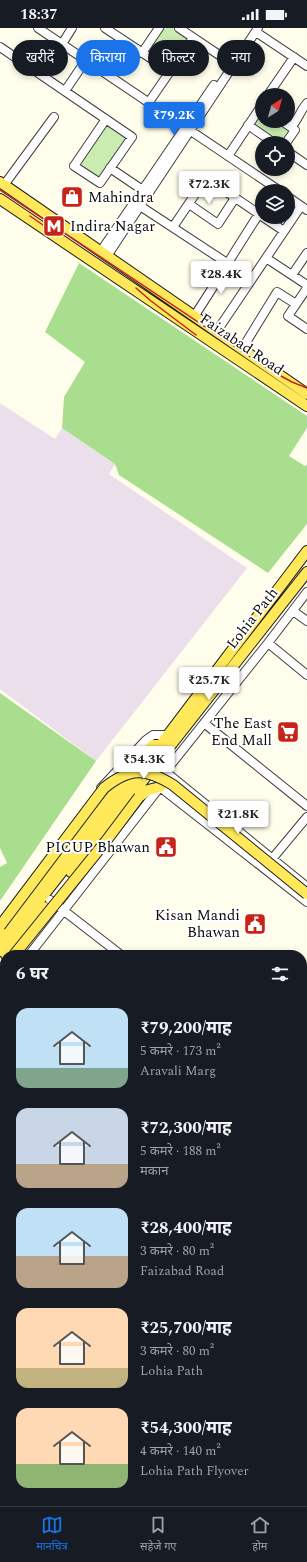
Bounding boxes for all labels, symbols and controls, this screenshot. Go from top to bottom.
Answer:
text: 18:37 [20,3,58,26]
chip: खरीदें [12,40,68,76]
chip: किराया [76,40,140,76]
chip: फ़िल्टर [148,40,209,76]
chip: नया [217,40,265,76]
north arrow [255,88,295,128]
map controls [255,88,295,224]
pin: ₹79.2K [141,102,207,136]
text: ₹79.2K [153,105,195,125]
button: locate [255,136,295,176]
pin: ₹72.3K [176,171,242,205]
text: ₹72.3K [188,174,230,194]
shop icon: Mahindra [59,184,85,210]
button: layers [255,184,295,224]
place label: Mahindra [88,186,154,209]
metro station icon: Indira Nagar [41,213,67,239]
place label: Indira Nagar [70,215,155,238]
pin: ₹28.4K [188,261,254,295]
text: ₹28.4K [200,264,242,284]
street label: Faizabad Road [195,308,288,381]
street label: Lohia Path [221,582,284,654]
pin: ₹25.7K [176,667,242,701]
text: ₹25.7K [188,670,230,690]
place label: The East End Mall [211,712,272,752]
supermarket icon: The East End Mall [275,719,301,745]
pin: ₹54.3K [111,746,177,780]
text: ₹54.3K [123,749,165,769]
pin: ₹21.8K [205,801,271,835]
text: ₹21.8K [217,804,259,824]
public building icon: PICUP Bhawan [153,834,179,860]
place label: PICUP Bhawan [45,836,150,859]
place label: Kisan Mandi Bhawan [155,904,240,944]
public building icon: Kisan Mandi Bhawan [242,911,268,937]
text: 6 घर [16,961,48,987]
icon: filters [269,963,291,985]
text: ₹79,200/माह [140,1015,232,1041]
icon: home [48,1024,96,1072]
text: 5 कमरे · 173 m² [140,1041,221,1061]
text: Aravali Marg [140,1061,216,1081]
text: ₹72,300/माह [140,1115,232,1141]
icon: home [48,1124,96,1172]
text: 5 कमरे · 188 m² [140,1141,221,1161]
text: मकान [140,1161,168,1181]
text: ₹28,400/माह [140,1215,232,1241]
icon: home [48,1224,96,1272]
text: 3 कमरे · 80 m² [140,1241,214,1261]
text: Faizabad Road [140,1261,224,1281]
text: ₹25,700/माह [140,1315,232,1341]
icon: home [48,1324,96,1372]
text: 3 कमरे · 80 m² [140,1341,214,1361]
text: Lohia Path [140,1361,203,1381]
text: ₹54,300/माह [140,1415,232,1441]
icon: home [48,1424,96,1472]
text: 4 कमरे · 140 m² [140,1441,221,1461]
text: Lohia Path Flyover [140,1461,249,1481]
tab: मानचित्र [36,1514,68,1555]
tab: सहेजे गए [140,1514,176,1555]
tab: होम [249,1514,271,1555]

